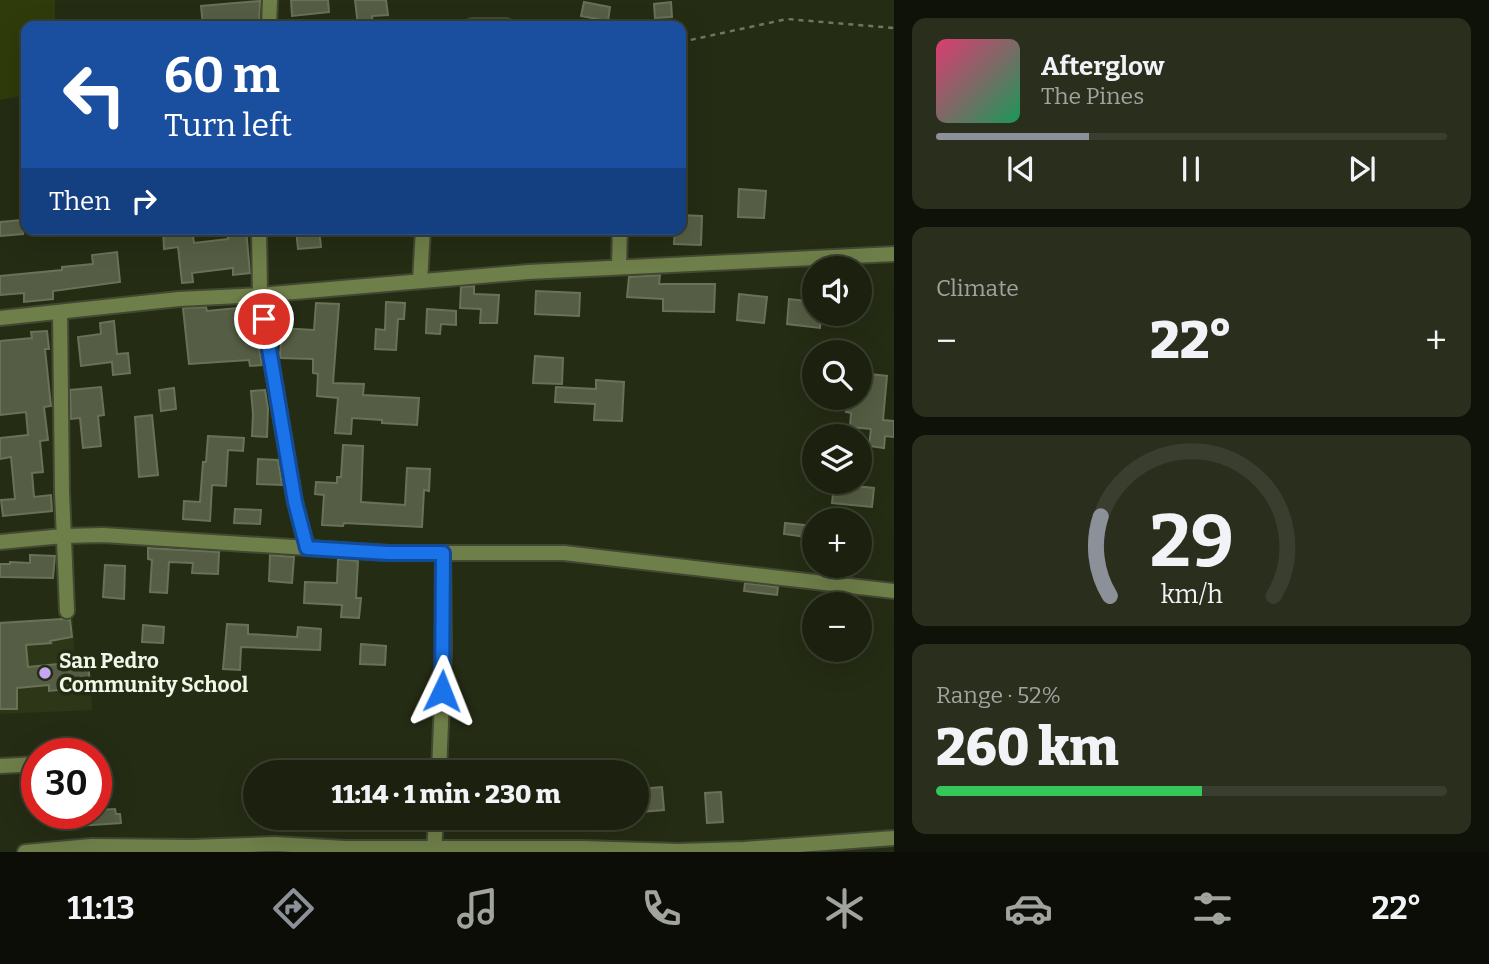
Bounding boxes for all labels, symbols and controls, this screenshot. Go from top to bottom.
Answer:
text: 60 m [164,46,280,105]
icon: left [49,49,140,140]
text: Afterglow [1041,51,1164,82]
text: The Pines [1041,82,1144,110]
text: Turn left [164,106,292,144]
icon: previous [1002,150,1040,188]
icon: pause [1172,150,1210,188]
icon: next [1343,150,1381,188]
icon: right [125,182,163,220]
text: Then [49,186,111,217]
map controls [802,256,872,662]
button: sound [802,256,872,326]
text: Climate [936,274,1019,302]
pin [234,289,294,349]
icon: arrive [245,300,283,338]
text: 22° [1150,309,1232,372]
text: − [936,318,957,364]
text: + [1425,318,1447,364]
button: search [802,340,872,410]
button: layers [802,424,872,494]
text: 29 [1149,499,1234,586]
button: + [802,508,872,578]
text: km/h [1161,580,1223,610]
button: − [802,592,872,662]
place label: San Pedro Community School [59,648,249,698]
position arrow [405,654,479,728]
marker: San Pedro Community School [37,665,53,681]
text: Range · 52% [936,681,1061,709]
text: 260 km [936,716,1119,779]
speed limit sign: 30 [21,738,112,829]
text: 11:14 · 1 min · 230 m [331,779,561,810]
icon: directions [269,884,318,933]
icon: music [453,884,502,933]
icon: phone [637,884,686,933]
icon: climate [820,884,869,933]
icon: car [1004,884,1053,933]
icon: filters [1188,884,1237,933]
text: 11:13 [67,889,135,927]
text: 22° [1371,889,1422,927]

